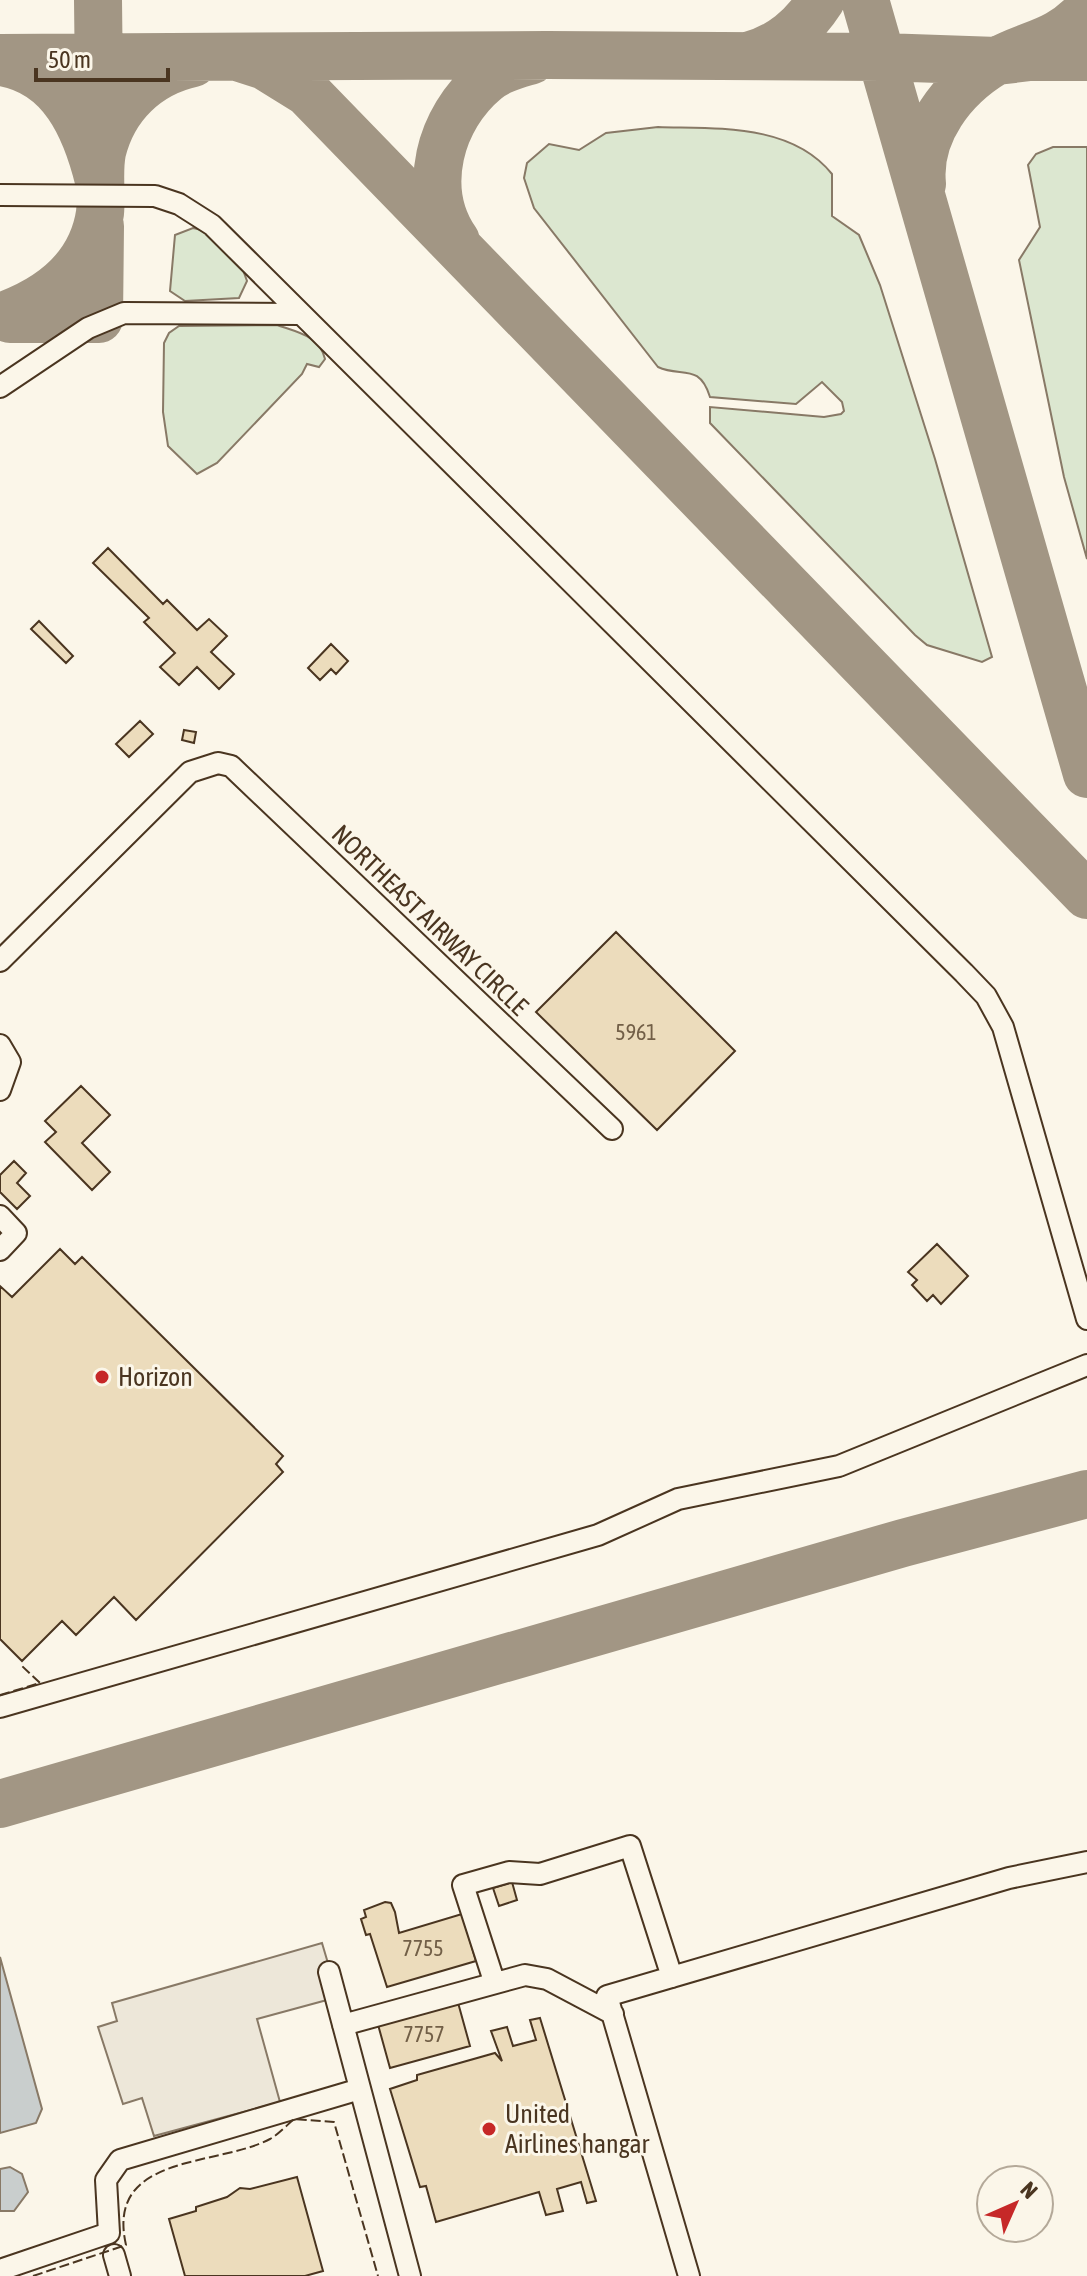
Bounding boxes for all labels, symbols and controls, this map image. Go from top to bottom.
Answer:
scale bar [36,32,168,82]
text: 50 m [48,46,91,73]
street label: NORTHEAST AIRWAY CIRCLE [326,819,534,1021]
house number: 5961 [615,1019,657,1045]
place label: Horizon [118,1362,193,1392]
marker: Horizon [93,1368,111,1386]
house number: 7755 [402,1935,444,1961]
house number: 7757 [403,2021,445,2047]
place label: United Airlines hangar [505,2099,649,2159]
marker: United Airlines hangar [480,2120,498,2138]
north arrow [975,2164,1055,2244]
text: N [1015,2176,1043,2204]

